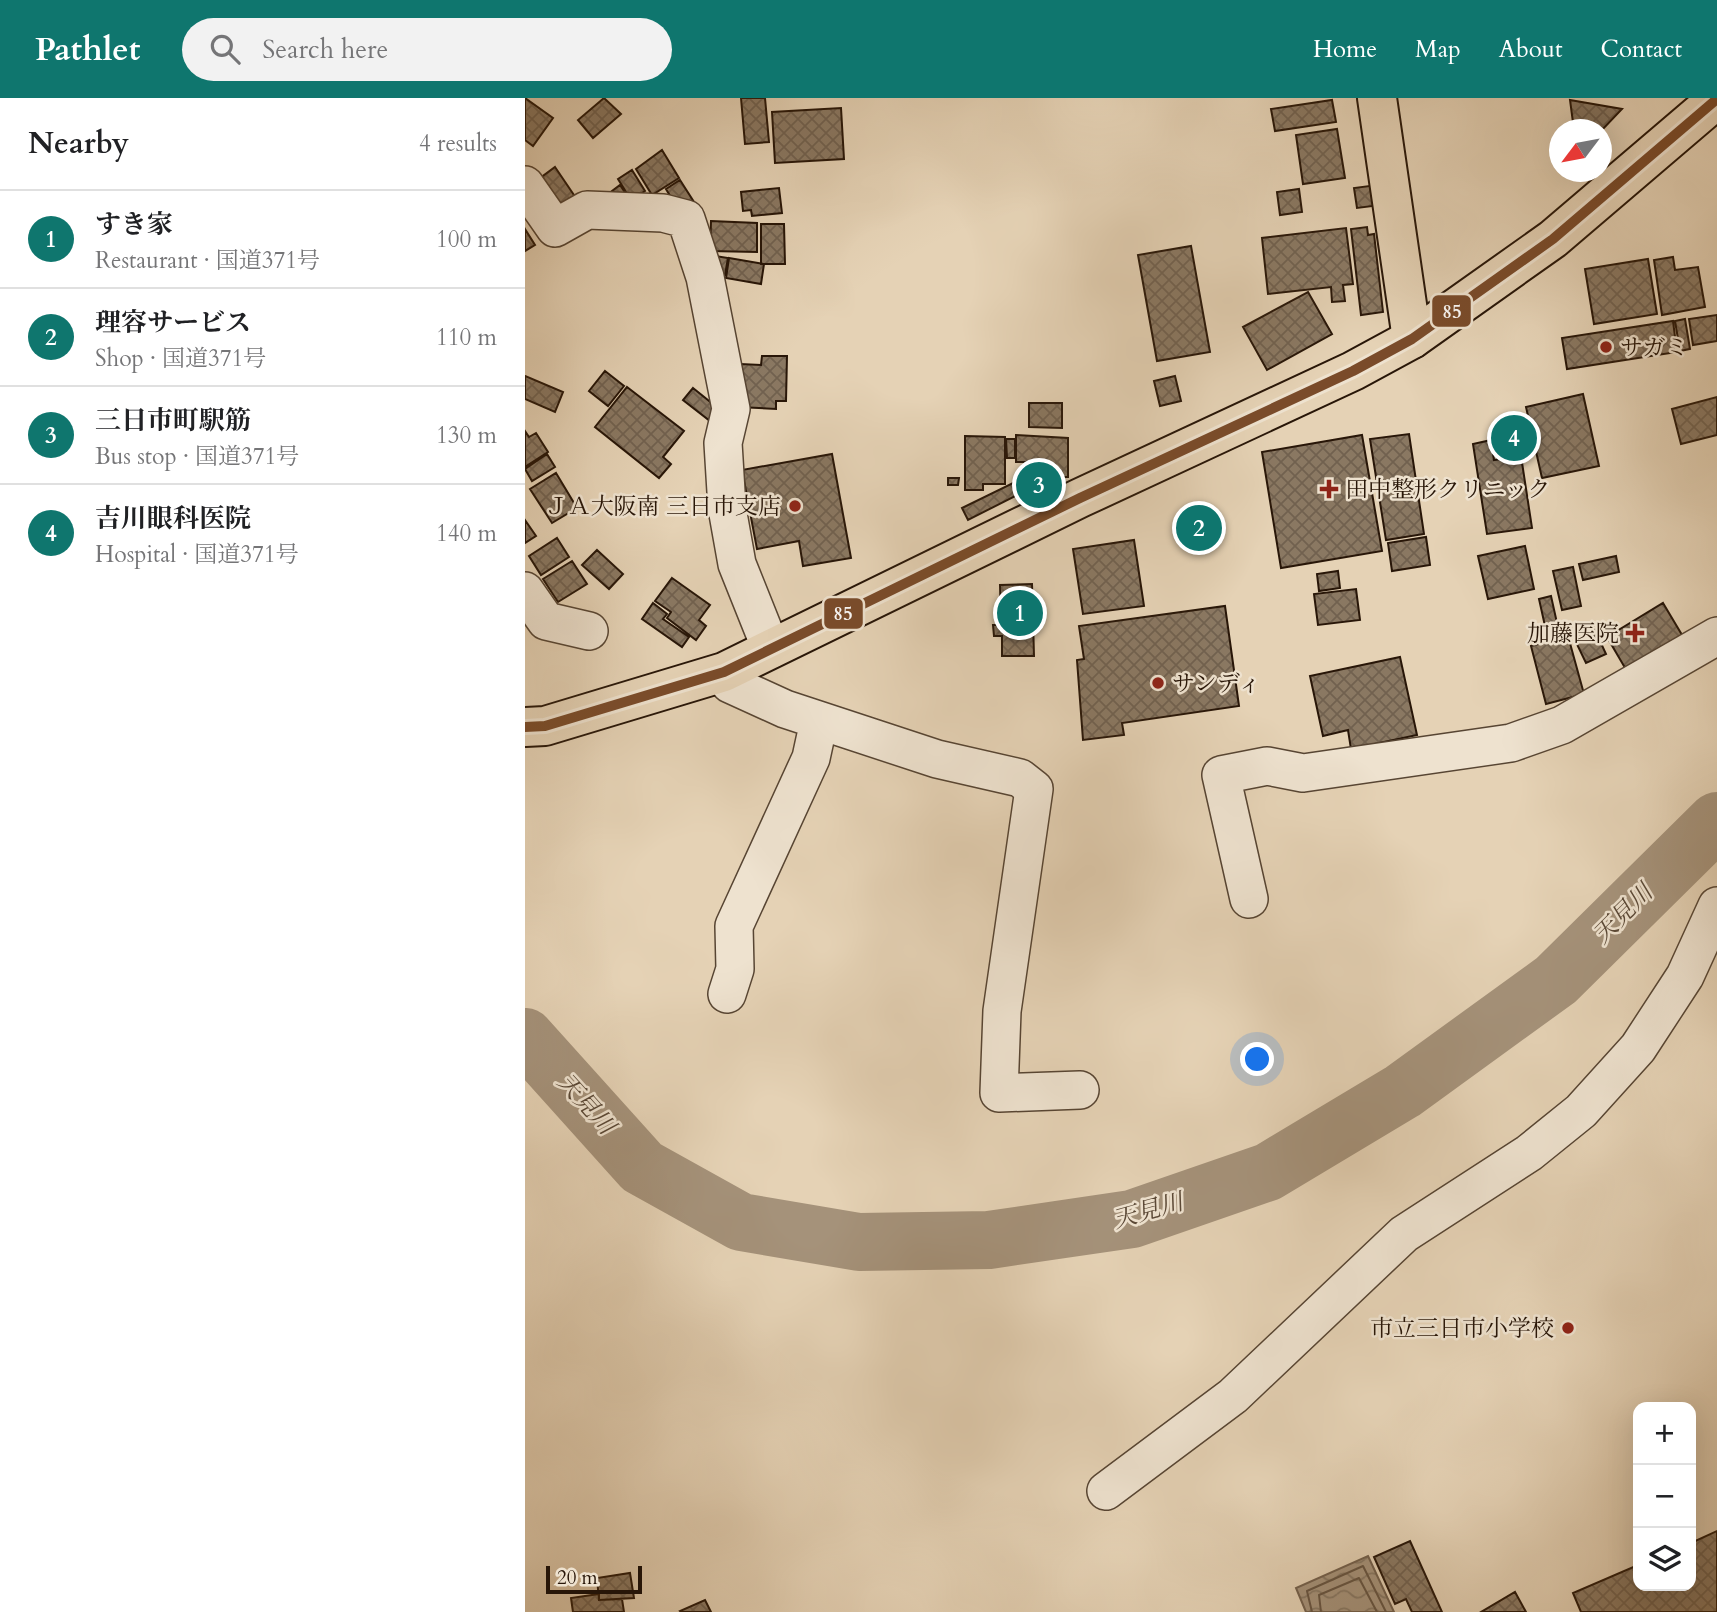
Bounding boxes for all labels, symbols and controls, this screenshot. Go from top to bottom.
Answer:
search box [182,18,672,81]
text: Pathlet [35,27,140,72]
icon: search [206,30,244,68]
text: Search here [262,32,388,67]
text: Home [1313,33,1377,66]
text: Map [1415,33,1461,66]
text: About [1499,33,1563,66]
text: Contact [1601,33,1682,66]
north arrow [1549,119,1612,182]
text: Nearby [28,123,129,164]
text: 4 results [419,128,497,159]
text: すき家 [95,207,173,242]
text: 1 [45,224,57,255]
text: 100 m [436,224,497,255]
text: Restaurant · 国道371号 [95,245,320,276]
line badge: 85 [1431,294,1472,328]
text: 85 [1442,299,1462,325]
text: 理容サービス [95,305,251,340]
text: 2 [45,322,57,353]
text: 110 m [436,322,497,353]
place label: サガミ [1620,332,1689,363]
marker: サガミ [1598,339,1614,355]
text: Shop · 国道371号 [95,343,266,374]
text: 三日市町駅筋 [95,403,251,438]
pin: 4 [1491,412,1537,464]
text: 3 [45,420,57,451]
text: 130 m [436,420,497,451]
text: Bus stop · 国道371号 [95,441,299,472]
pin: 3 [1016,459,1062,511]
place label: 田中整形クリニック [1345,474,1551,505]
marker: 田中整形クリニック [1319,479,1339,499]
place label: ＪＡ大阪南 三日市支店 [545,491,781,522]
marker: ＪＡ大阪南 三日市支店 [787,498,803,514]
text: 吉川眼科医院 [95,501,251,536]
pin: 2 [1176,502,1222,554]
text: 4 [45,518,57,549]
text: 140 m [436,518,497,549]
text: Hospital · 国道371号 [95,539,299,570]
pin: 1 [997,587,1043,639]
line badge: 85 [823,597,864,630]
text: 85 [833,601,853,627]
place label: 加藤医院 [1527,618,1619,649]
marker: 加藤医院 [1625,623,1645,643]
place label: サンディ [1172,668,1261,699]
marker: サンディ [1150,675,1166,691]
water label: 天見川 [1586,875,1662,951]
your location [1240,1042,1274,1076]
water label: 天見川 [550,1066,624,1144]
water label: 天見川 [1109,1184,1190,1237]
place label: 市立三日市小学校 [1370,1313,1554,1344]
marker: 市立三日市小学校 [1560,1320,1576,1336]
map controls [1633,1402,1696,1591]
button: + [1633,1402,1696,1465]
button: − [1633,1465,1696,1528]
button: layers [1633,1528,1696,1591]
scale bar [546,1563,642,1595]
text: 20 m [557,1565,598,1591]

